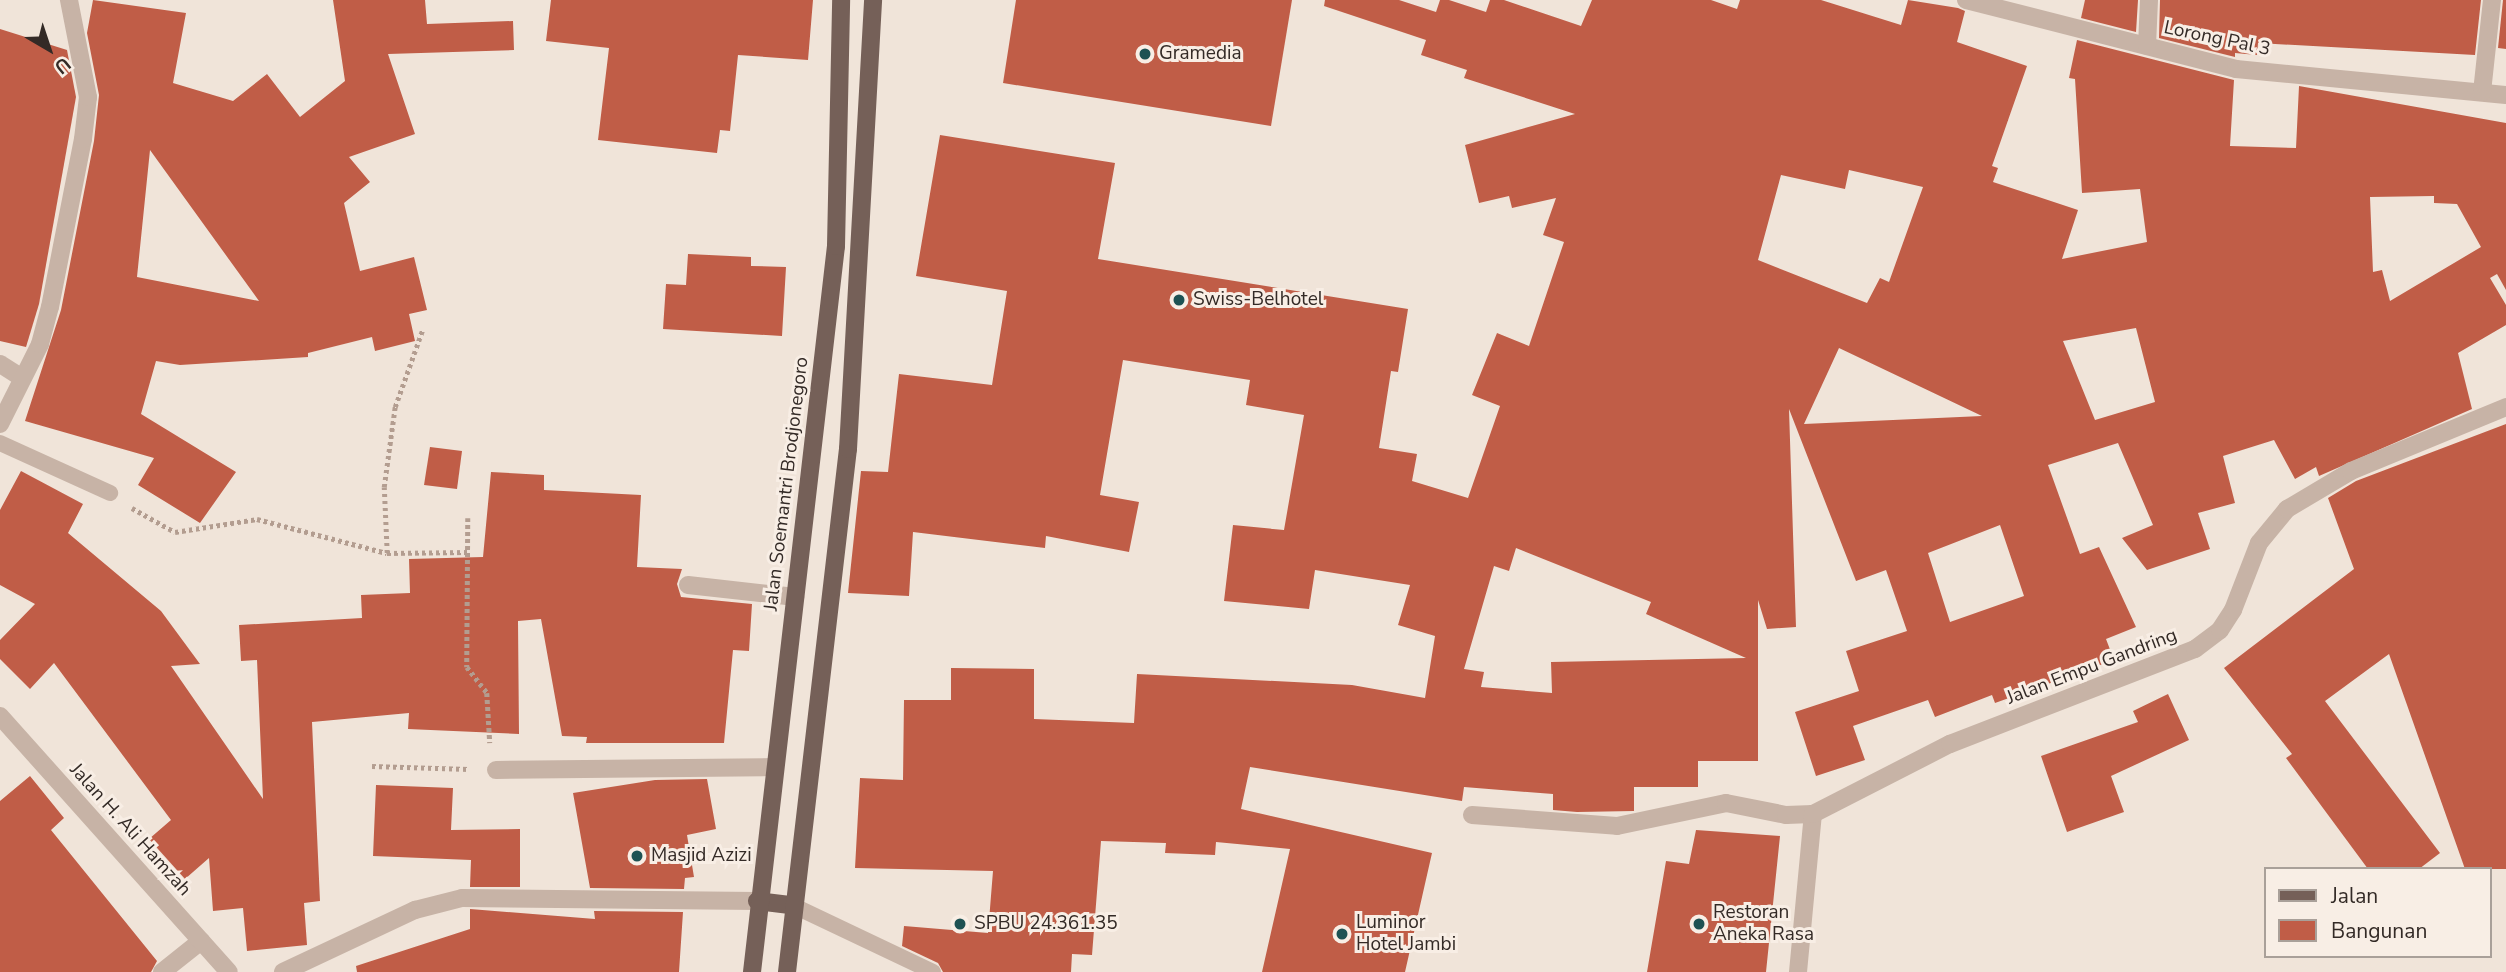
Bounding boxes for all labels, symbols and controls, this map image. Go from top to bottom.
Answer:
north arrow [14,14,84,84]
street label: Lorong Pal 3 [2162,17,2272,61]
place label: Gramedia [1159,43,1241,65]
marker: Gramedia [1137,46,1153,62]
text: U [49,51,76,80]
place label: Swiss-Belhotel [1193,289,1323,311]
marker: Swiss-Belhotel [1171,292,1187,308]
street label: Jalan Soemantri Brodjonegoro [760,356,814,612]
street label: Jalan Empu Gandring [2004,624,2180,710]
street label: Jalan H. Ali Hamzah [65,759,195,901]
place label: Masjid Azizi [651,845,752,867]
marker: Masjid Azizi [629,848,645,864]
legend [2264,867,2492,958]
text: Jalan [2331,882,2378,910]
place label: Restoran Aneka Rasa [1713,902,1814,946]
place label: Luminor Hotel Jambi [1356,912,1456,956]
place label: SPBU 24.361.35 [974,913,1118,935]
marker: SPBU 24.361.35 [952,916,968,932]
marker: Restoran Aneka Rasa [1691,916,1707,932]
text: Bangunan [2331,917,2427,945]
marker: Luminor Hotel Jambi [1334,926,1350,942]

